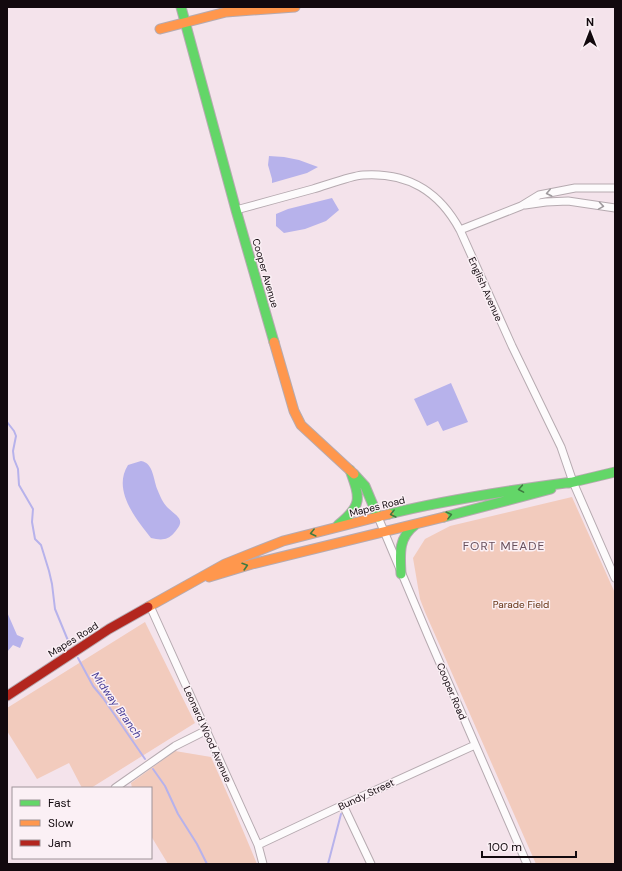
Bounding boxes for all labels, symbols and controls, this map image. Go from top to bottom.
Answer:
north arrow [570,12,610,52]
text: N [586,15,594,29]
one-way arrow [545,189,552,197]
one-way arrow [598,201,604,210]
street label: Cooper Avenue [249,237,282,310]
street label: English Avenue [466,255,506,324]
one-way arrow [518,485,524,493]
street label: Mapes Road [348,493,406,520]
one-way arrow [390,509,397,517]
one-way arrow [446,512,452,520]
one-way arrow [310,529,316,537]
district label: FORT MEADE [463,538,545,554]
one-way arrow [242,562,249,571]
park label: Parade Field [493,598,549,611]
street label: Mapes Road [46,619,101,660]
street label: Cooper Road [434,661,469,722]
water label: Midway Branch [89,669,145,741]
street label: Leonard Wood Avenue [180,684,235,785]
street label: Bundy Street [336,776,396,813]
legend [12,787,152,859]
text: Fast [48,795,71,811]
text: Slow [48,815,74,831]
scale bar [482,833,576,859]
text: Jam [48,835,71,851]
text: 100 m [488,839,522,855]

